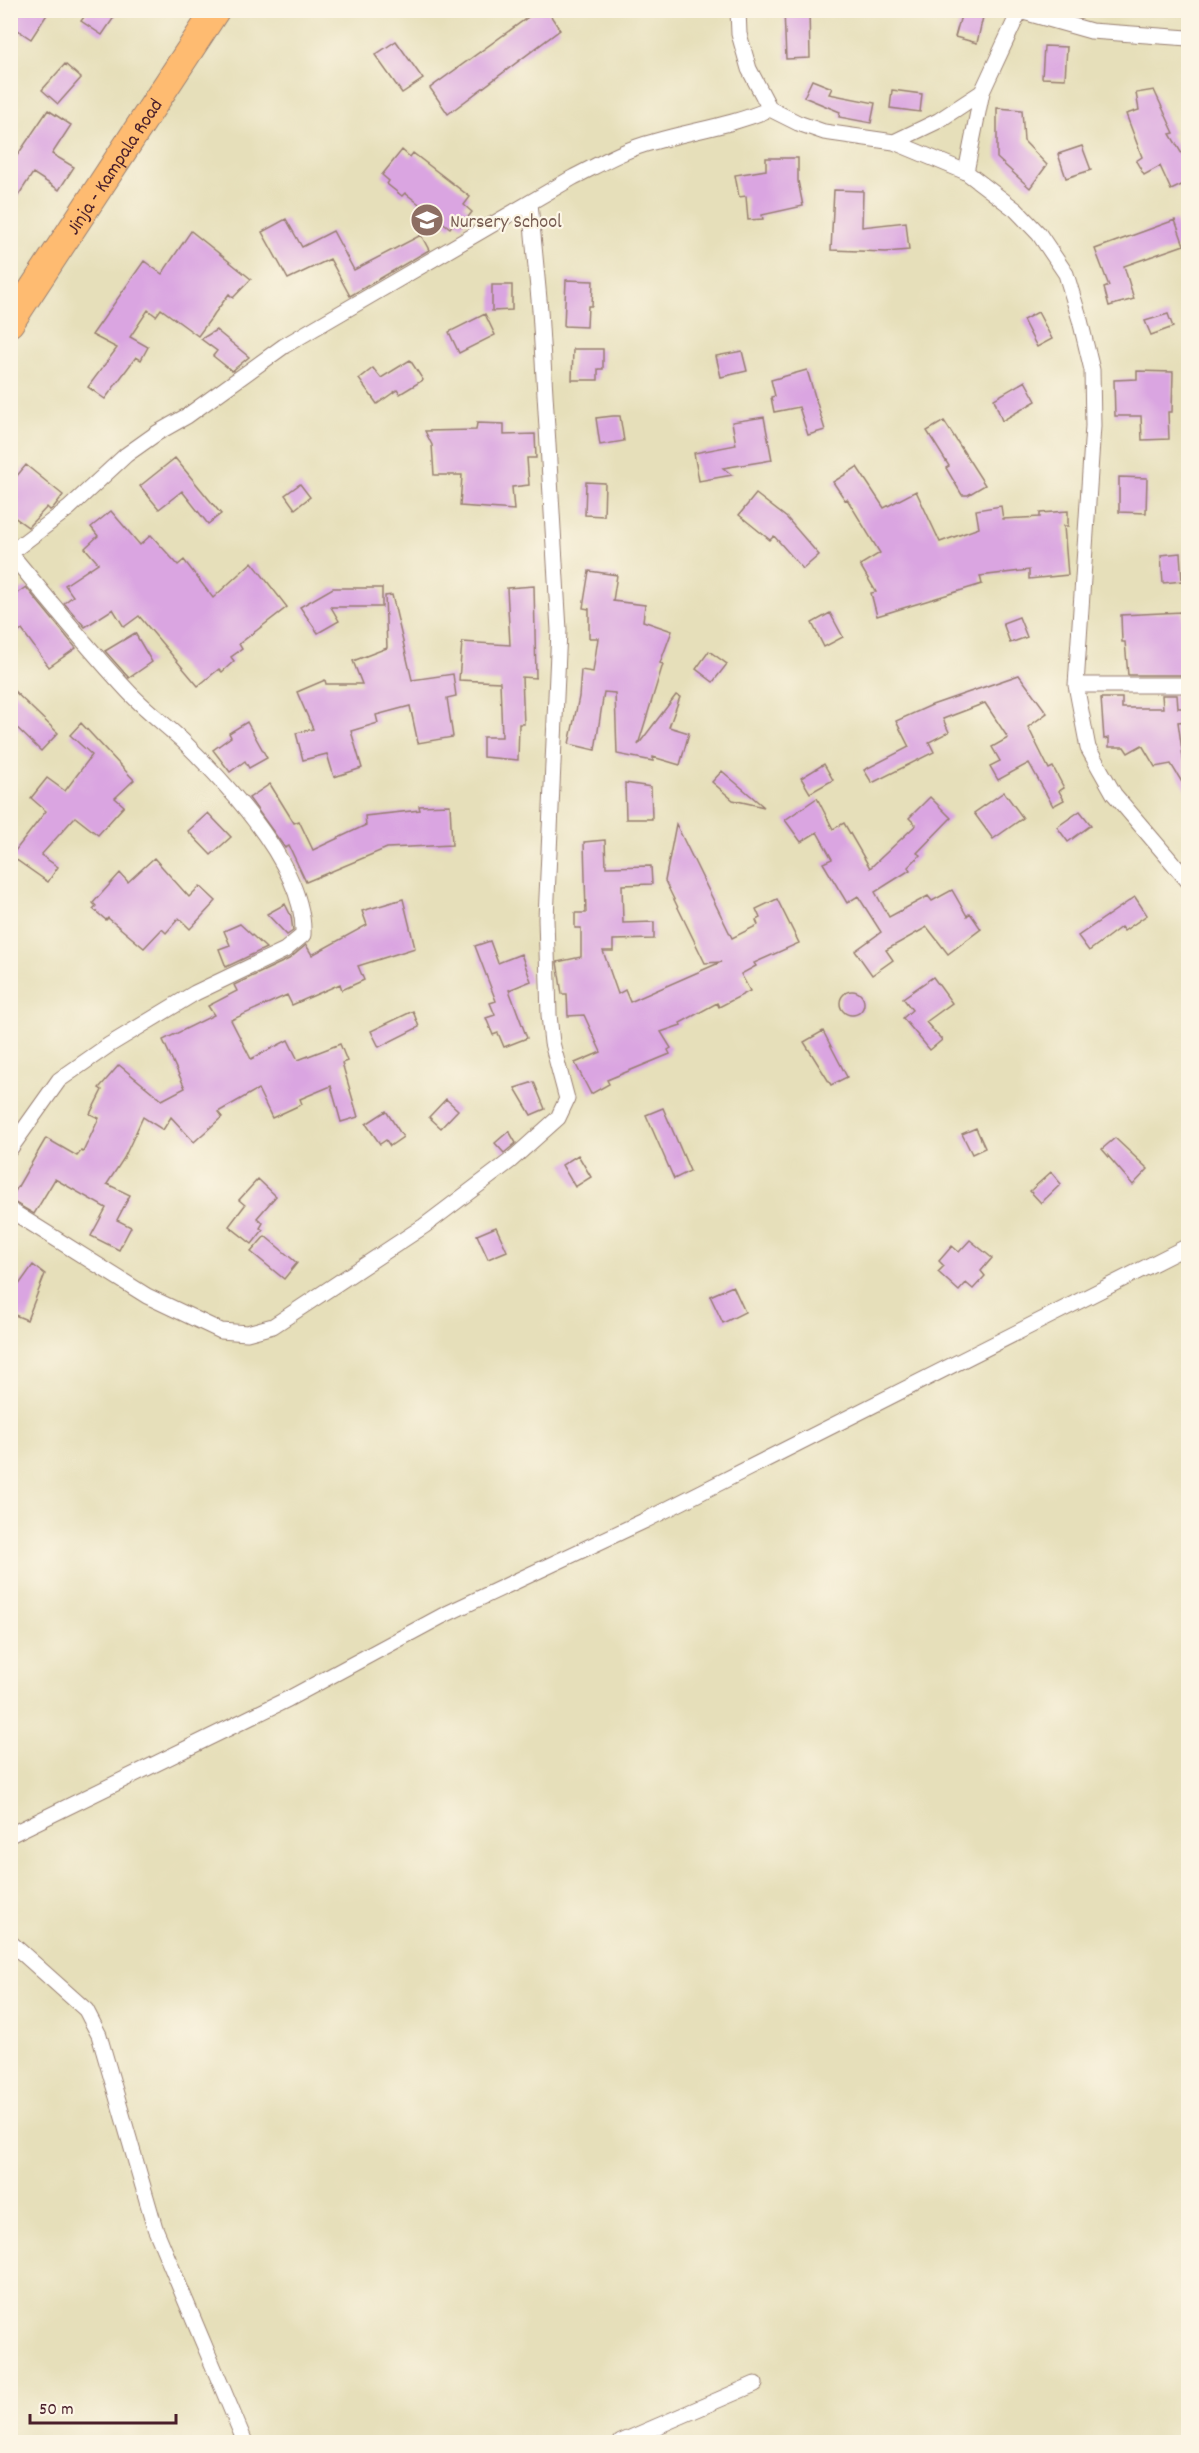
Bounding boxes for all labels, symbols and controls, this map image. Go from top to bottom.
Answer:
street label: Jinja - Kampala Road [61,94,171,241]
school or university icon: Nursery School [409,202,445,238]
place label: Nursery School [450,209,562,237]
scale bar [30,2387,176,2425]
text: 50 m [39,2398,74,2423]

